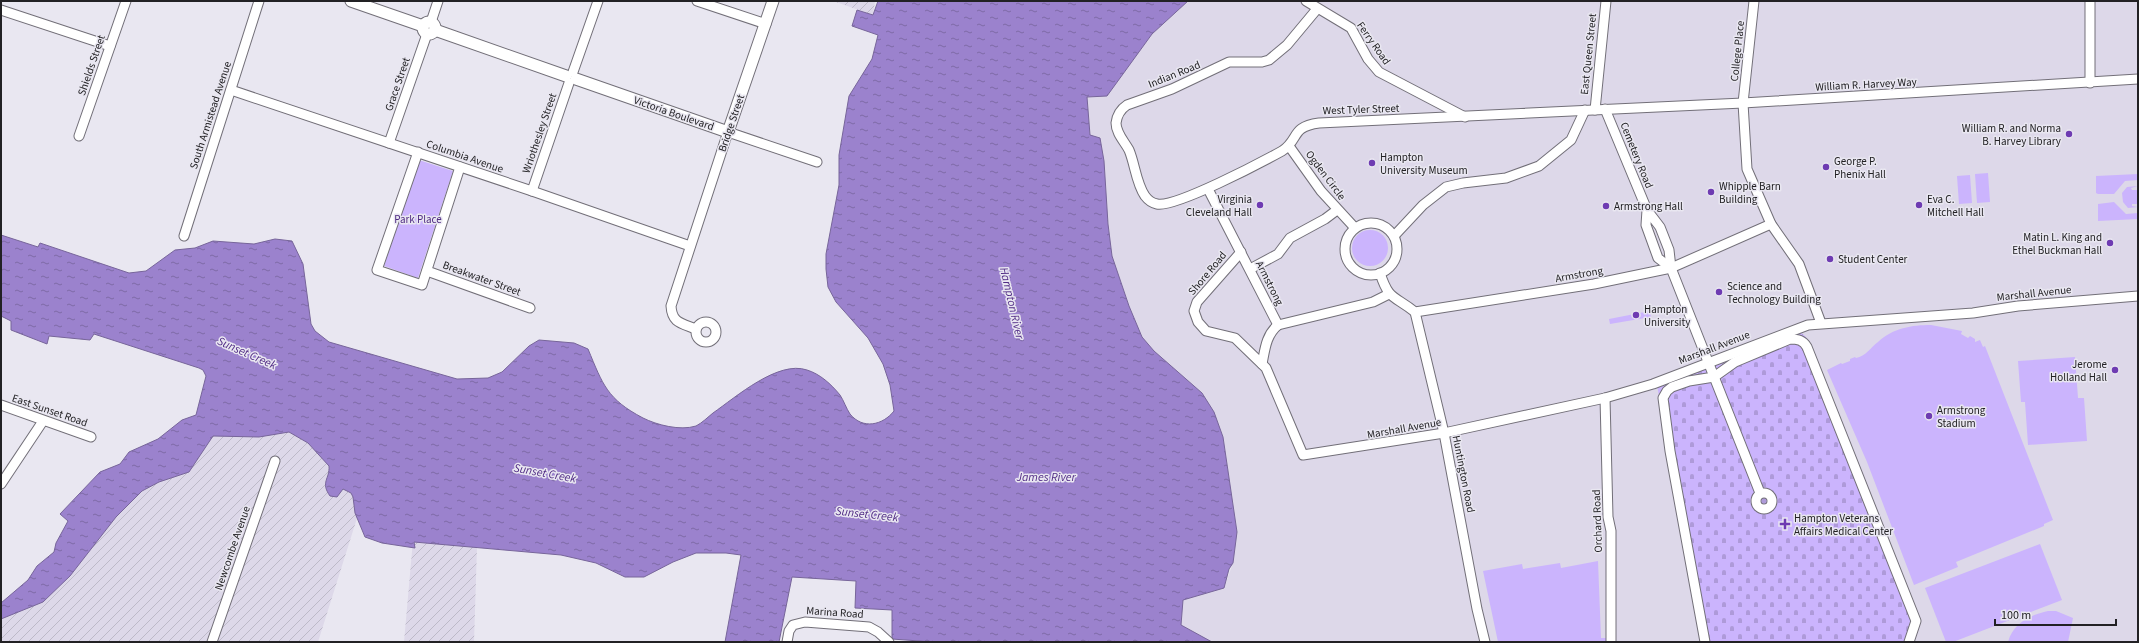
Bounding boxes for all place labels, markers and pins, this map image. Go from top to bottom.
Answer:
place label: William R. and Norma B. Harvey Library [1962,121,2061,149]
marker: William R. and Norma B. Harvey Library [2064,129,2074,139]
place label: Hampton University Museum [1380,150,1468,178]
place label: George P. Phenix Hall [1834,154,1886,182]
marker: Hampton University Museum [1367,158,1377,168]
marker: George P. Phenix Hall [1821,162,1831,172]
place label: Whipple Barn Building [1719,179,1781,207]
marker: Whipple Barn Building [1706,187,1716,197]
place label: Virginia Cleveland Hall [1186,192,1252,220]
place label: Eva C. Mitchell Hall [1927,192,1984,220]
place label: Armstrong Hall [1614,199,1683,214]
marker: Virginia Cleveland Hall [1255,200,1265,210]
marker: Eva C. Mitchell Hall [1914,200,1924,210]
marker: Armstrong Hall [1601,201,1611,211]
place label: Matin L. King and Ethel Buckman Hall [2012,230,2102,258]
marker: Matin L. King and Ethel Buckman Hall [2105,238,2115,248]
place label: Student Center [1838,252,1908,267]
marker: Student Center [1825,254,1835,264]
place label: Science and Technology Building [1727,279,1821,307]
marker: Science and Technology Building [1714,287,1724,297]
place label: Hampton University [1644,302,1690,330]
marker: Hampton University [1631,310,1641,320]
place label: Jerome Holland Hall [2050,357,2108,385]
marker: Jerome Holland Hall [2110,365,2120,375]
place label: Armstrong Stadium [1937,403,1986,431]
marker: Armstrong Stadium [1924,411,1934,421]
place label: Hampton Veterans Affairs Medical Center [1794,511,1893,539]
marker: Hampton Veterans Affairs Medical Center [1779,518,1791,530]

